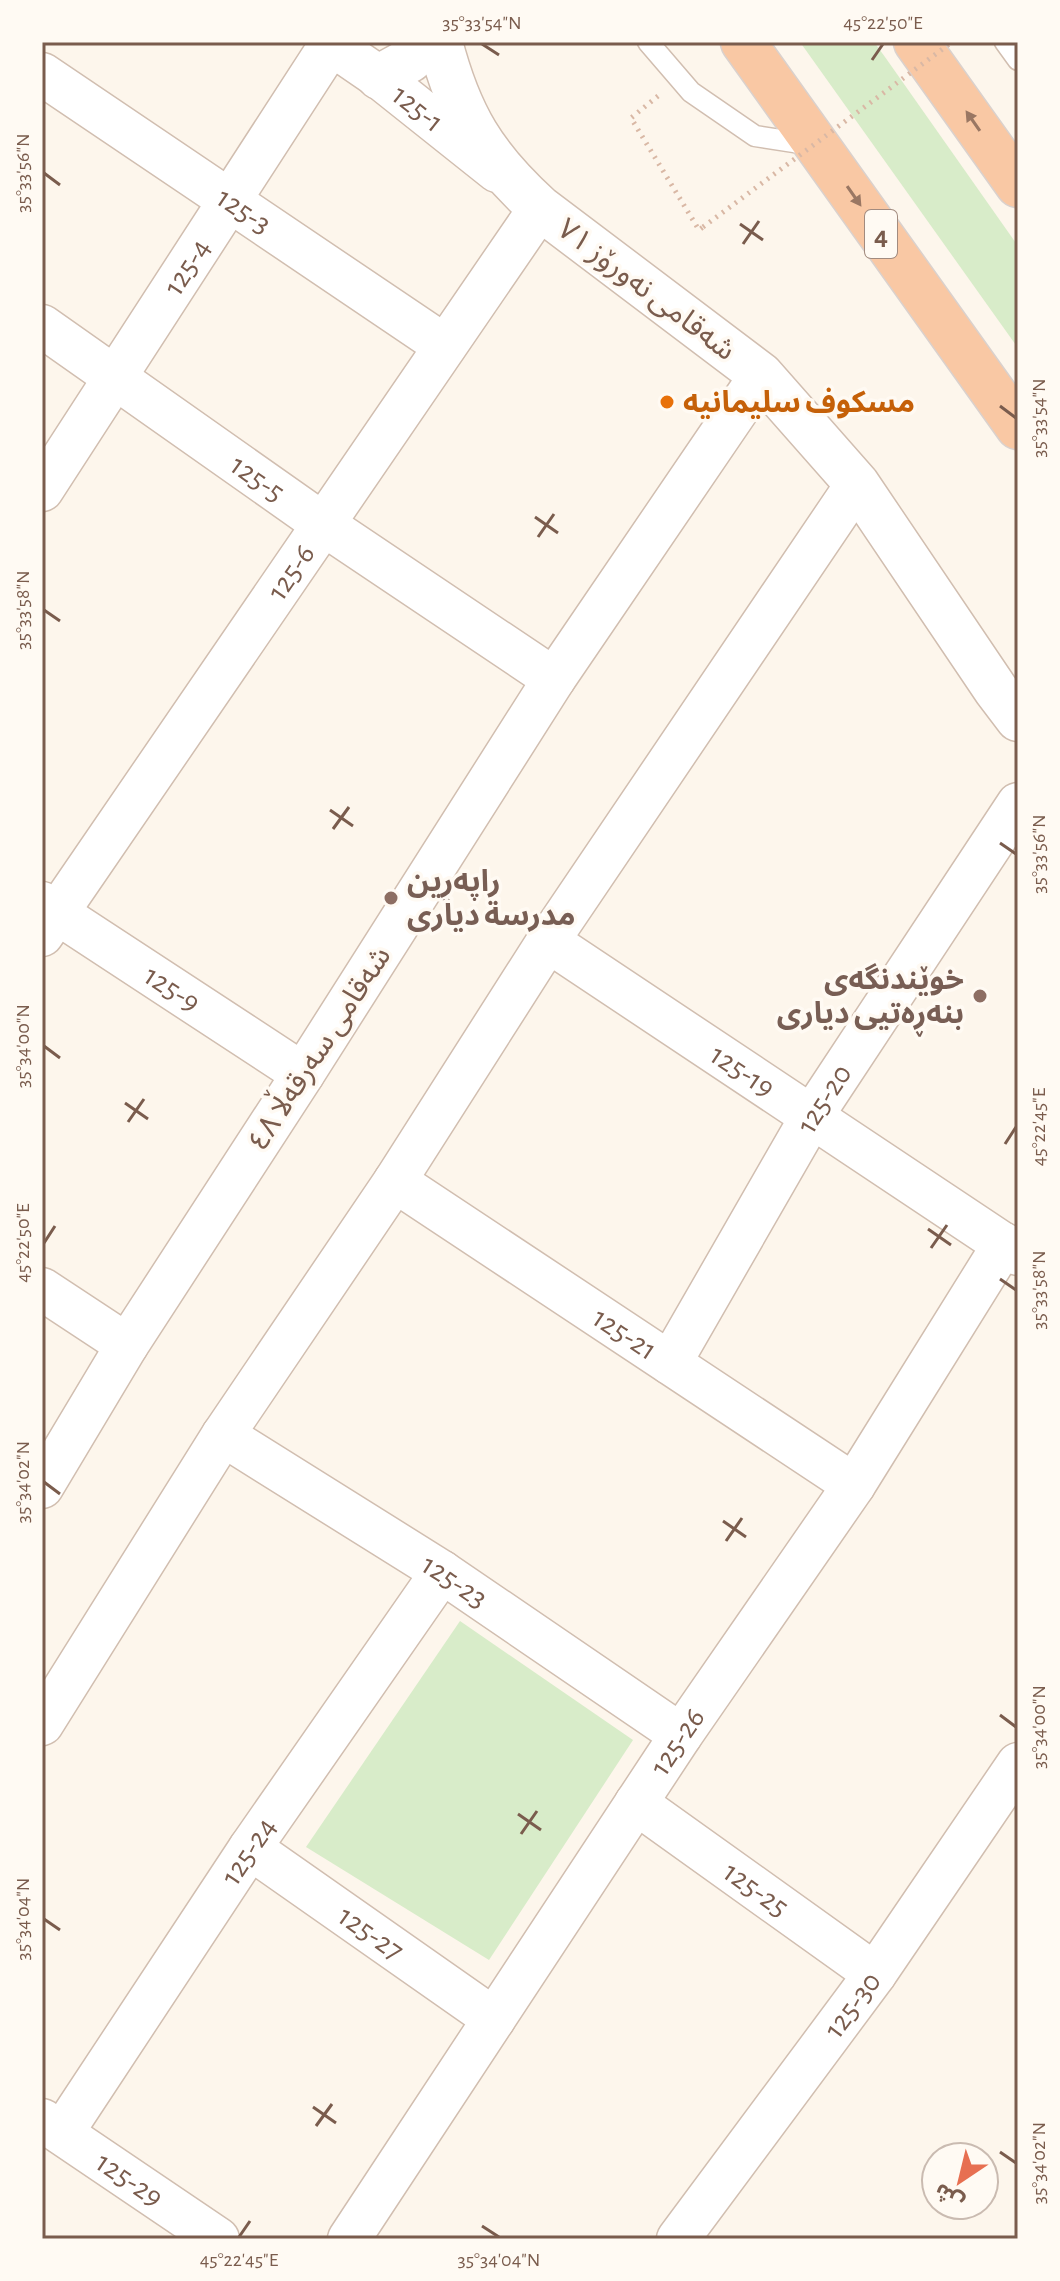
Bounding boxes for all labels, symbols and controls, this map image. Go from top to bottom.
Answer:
text: 35°33'54"N [442,13,522,33]
text: 45°22'50"E [843,13,923,33]
street label: 125-1 [386,80,449,138]
one-way arrow [966,111,981,132]
text: 35°33'56"N [13,133,33,213]
street label: 125-3 [211,183,276,240]
one-way arrow [846,186,861,207]
road number: 4 [865,210,897,258]
street label: شەقامی نەورۆز ٧١ [551,213,741,367]
street label: 125-4 [159,234,216,301]
text: 35°33'54"N [1029,378,1049,458]
place label: مسكوف سليمانيه [683,387,915,419]
marker: مسكوف سليمانيه [658,393,676,411]
street label: 125-5 [225,450,290,508]
street label: 125-6 [262,539,321,606]
text: 35°33'58"N [13,570,33,650]
text: 35°33'56"N [1029,814,1049,894]
place label: ڕاپەڕین مدرسة ديارى [407,867,575,932]
marker: ڕاپەڕین مدرسة ديارى [382,889,400,907]
street label: شەقامی سەرقەڵا ٤٨ [237,937,398,1156]
street label: 125-9 [139,960,205,1018]
place label: خوێندنگەی بنەڕەتیی دیاری [777,962,964,1037]
marker: خوێندنگەی بنەڕەتیی دیاری [971,987,989,1005]
text: 35°34'00"N [13,1004,33,1088]
street label: 125-19 [705,1040,780,1103]
street label: 125-20 [792,1059,858,1138]
text: 45°22'45"E [1029,1087,1049,1166]
text: 45°22'50"E [13,1203,33,1283]
text: 35°33'58"N [1029,1250,1049,1330]
street label: 125-21 [587,1302,662,1366]
text: 35°34'02"N [13,1441,33,1523]
street label: 125-23 [416,1549,492,1614]
text: 35°34'00"N [1029,1685,1049,1769]
street label: 125-26 [645,1703,711,1781]
street label: 125-24 [216,1813,282,1890]
street label: 125-25 [718,1857,794,1923]
text: 35°34'04"N [13,1877,33,1961]
street label: 125-27 [333,1901,409,1967]
street label: 125-30 [819,1967,887,2044]
text: 35°34'02"N [1029,2122,1049,2204]
north arrow [920,2141,1000,2221]
street label: 125-29 [90,2147,168,2213]
text: ش [930,2178,968,2214]
text: 45°22'45"E [200,2250,279,2270]
text: 35°34'04"N [457,2250,541,2270]

